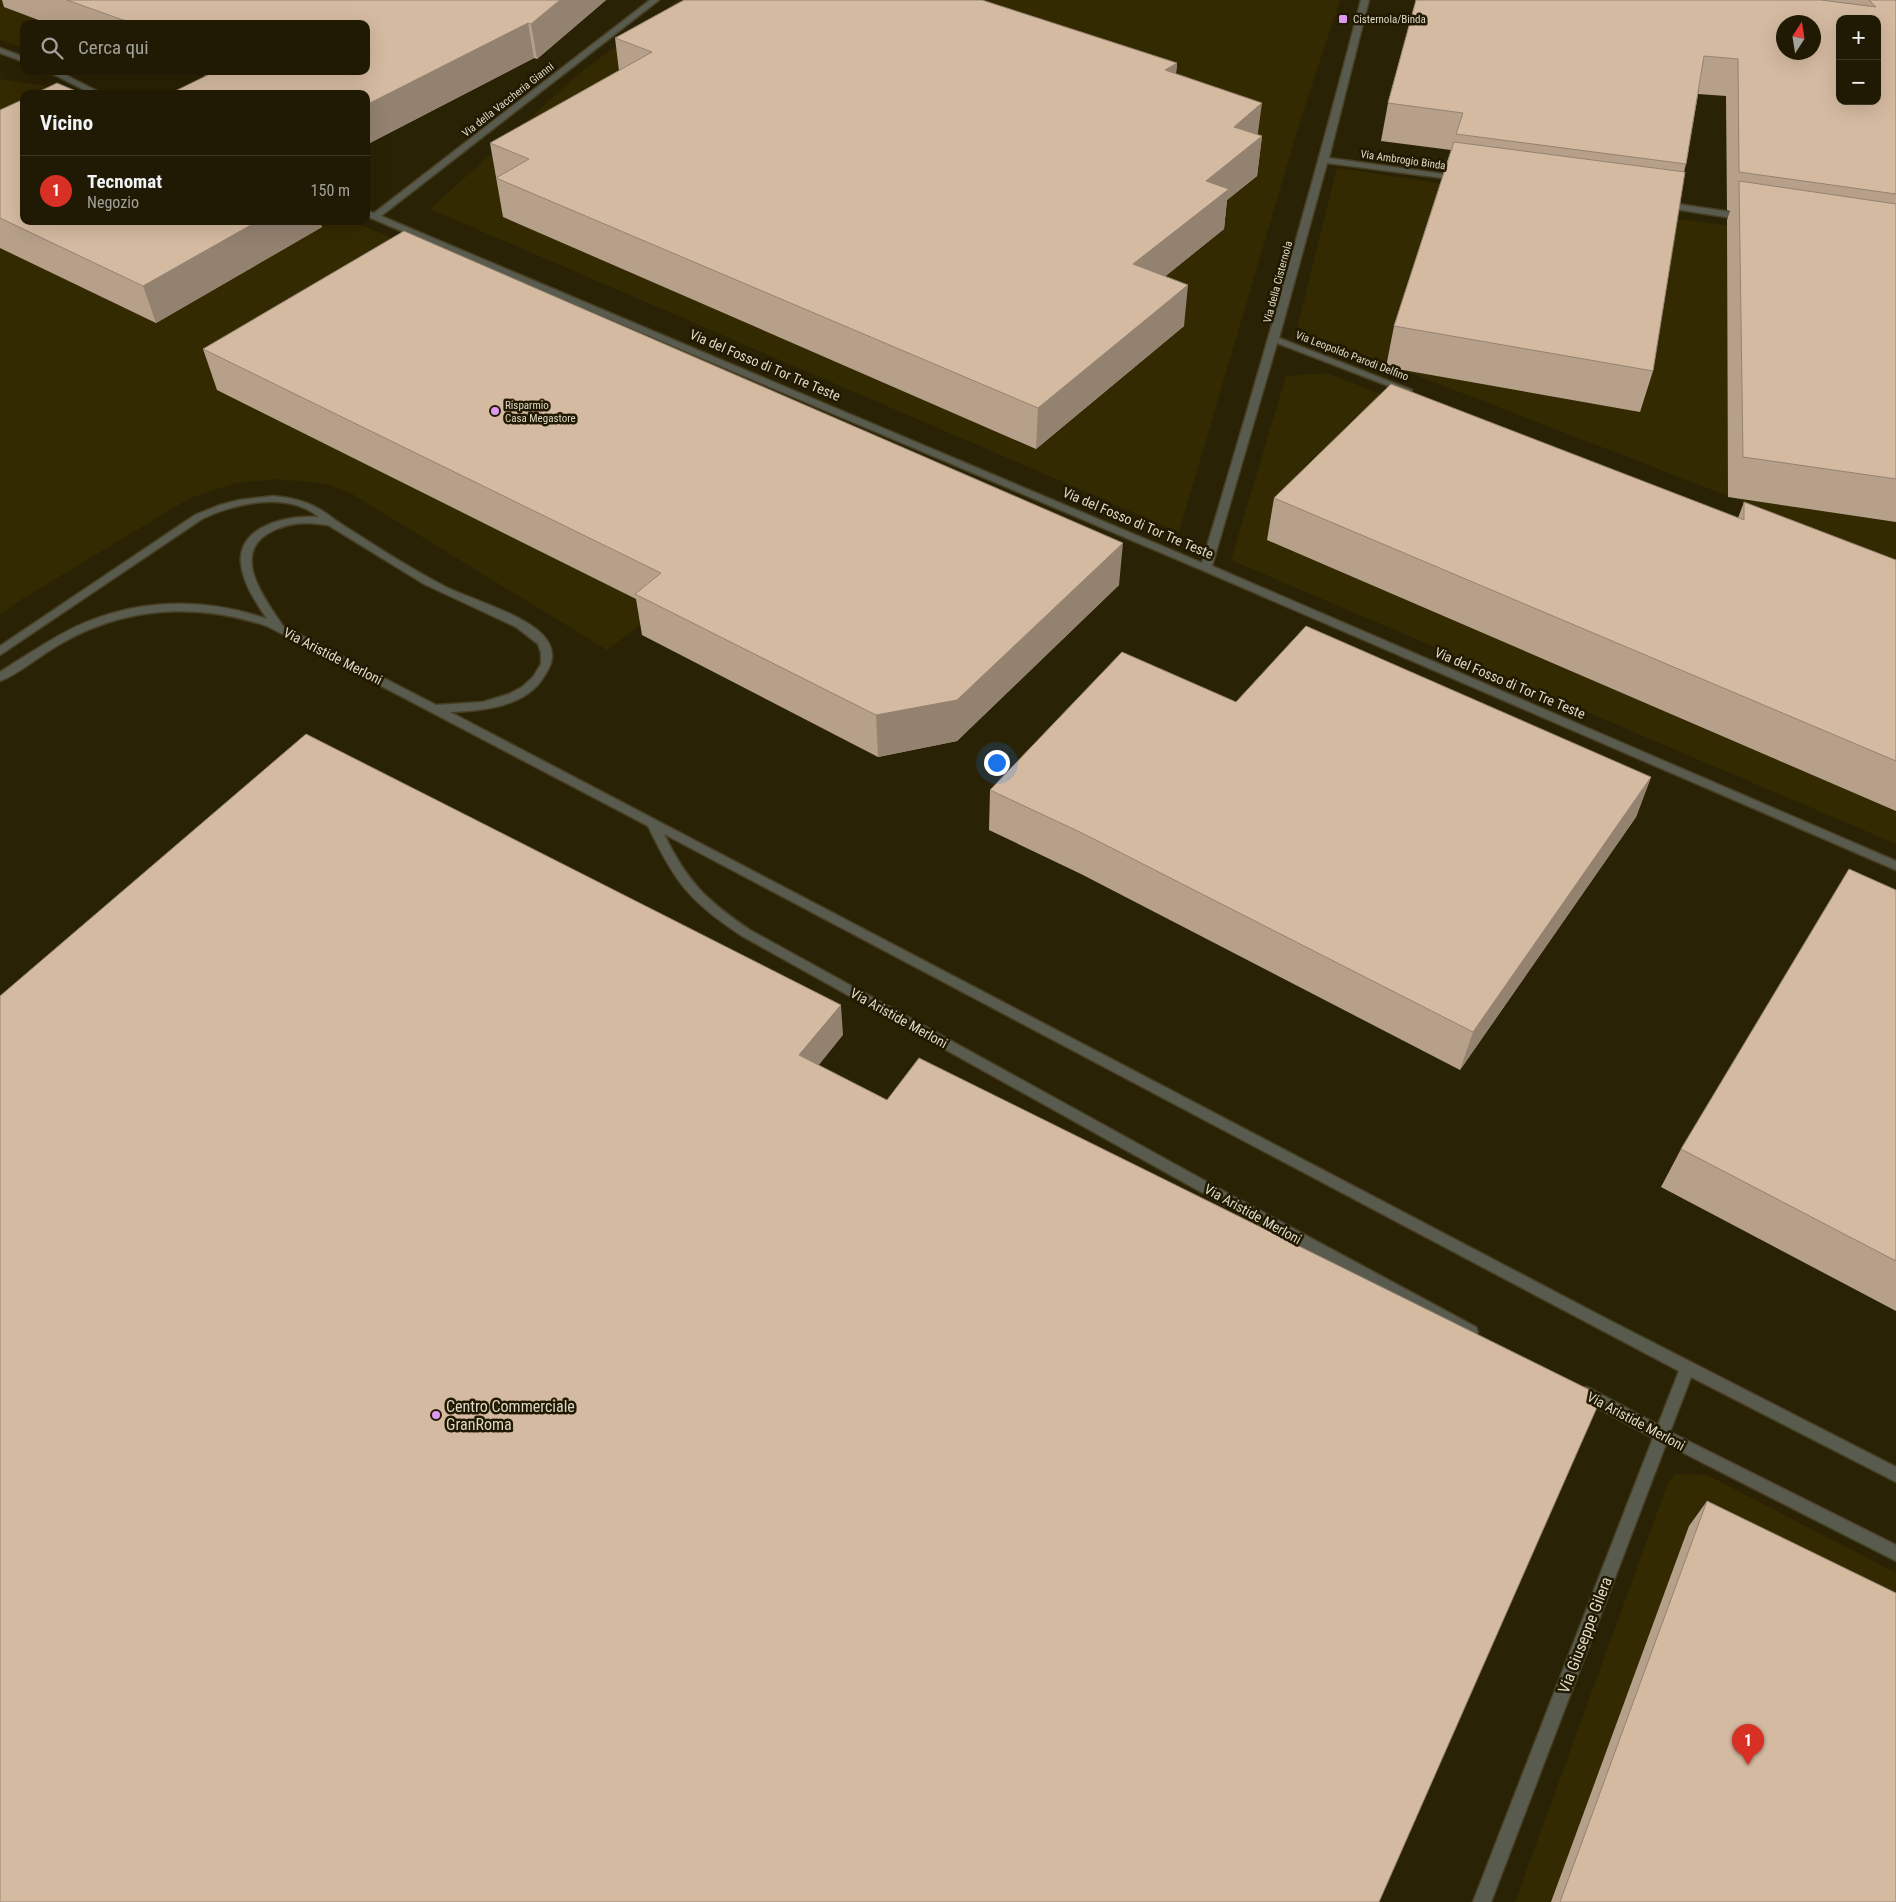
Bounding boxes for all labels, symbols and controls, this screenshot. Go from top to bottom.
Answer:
marker: Cisternola/Binda [1337,13,1349,25]
place label: Cisternola/Binda [1353,13,1426,26]
north arrow [1776,15,1821,60]
map controls [1836,15,1881,105]
button: + [1836,15,1881,60]
search box [20,20,370,75]
icon: search [38,34,66,62]
text: Cerca qui [78,36,149,59]
street label: Via della Vaccheria Gianni [460,60,556,140]
button: − [1836,60,1881,105]
text: Vicino [40,111,93,135]
street label: Via Ambrogio Binda [1360,148,1446,172]
text: Tecnomat [87,170,162,193]
text: 1 [52,181,60,200]
text: 150 m [311,181,350,200]
text: Negozio [87,193,139,212]
street label: Via della Cisternola [1261,240,1295,324]
street label: Via del Fosso di Tor Tre Teste [687,326,843,404]
street label: Via Leopoldo Parodi Delfino [1294,328,1411,384]
place label: Risparmio Casa Megastore [505,399,576,425]
marker: Risparmio Casa Megastore [489,405,501,417]
street label: Via del Fosso di Tor Tre Teste [1060,484,1216,562]
street label: Via Aristide Merloni [281,624,385,688]
street label: Via del Fosso di Tor Tre Teste [1432,644,1588,722]
your location [984,750,1010,776]
street label: Via Aristide Merloni [848,985,950,1051]
street label: Via Aristide Merloni [1202,1181,1304,1247]
street label: Via Aristide Merloni [1584,1388,1688,1454]
place label: Centro Commerciale GranRoma [446,1397,575,1434]
marker: Centro Commerciale GranRoma [430,1409,442,1421]
street label: Via Giuseppe Gilera [1554,1574,1616,1696]
pin: 1 [1732,1724,1764,1765]

